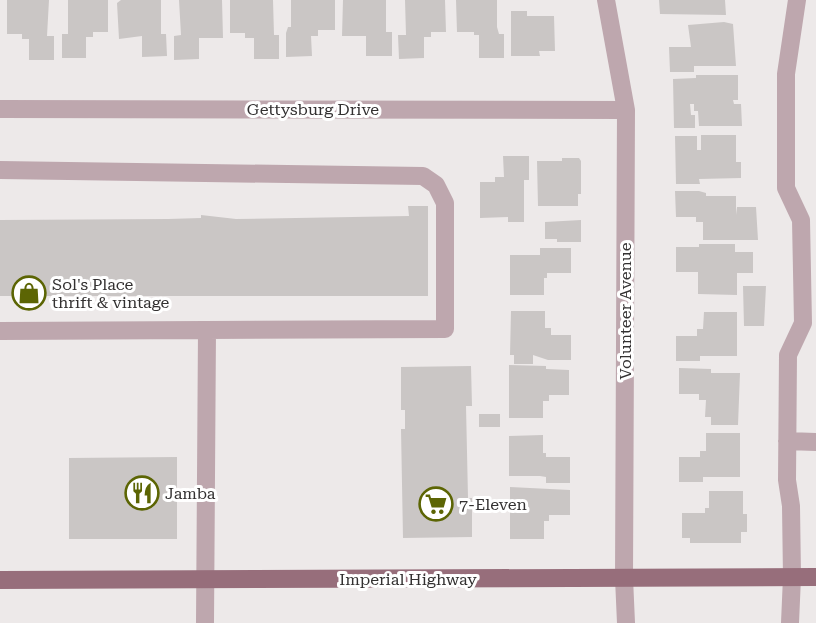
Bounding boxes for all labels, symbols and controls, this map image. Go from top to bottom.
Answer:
street label: Gettysburg Drive [247,100,379,119]
street label: Volunteer Avenue [616,242,635,379]
shop icon: Sol's Place thrift & vintage [11,275,47,311]
place label: Sol's Place thrift & vintage [52,275,169,312]
restaurant icon: Jamba [124,475,160,511]
place label: Jamba [165,484,216,503]
supermarket icon: 7-Eleven [418,486,454,522]
place label: 7-Eleven [459,495,527,514]
street label: Imperial Highway [339,570,477,589]

